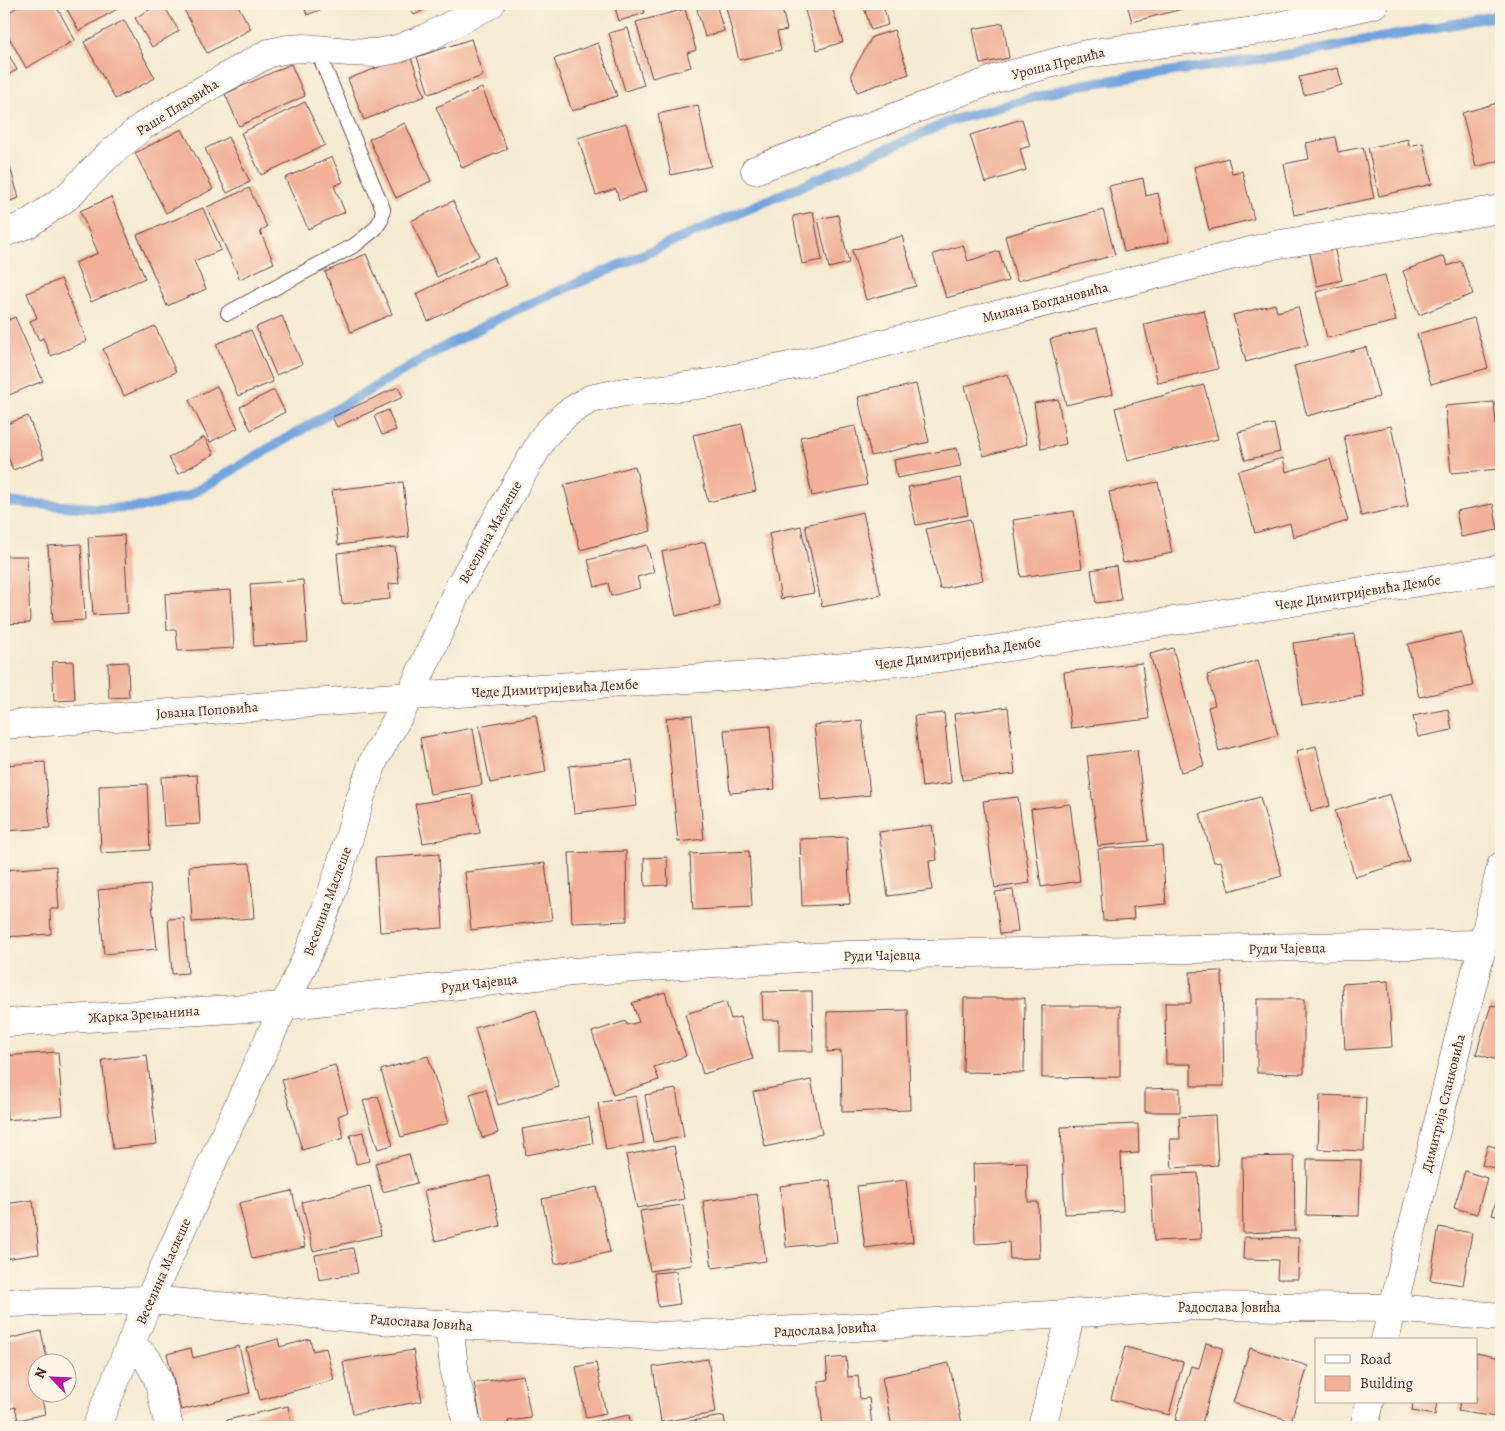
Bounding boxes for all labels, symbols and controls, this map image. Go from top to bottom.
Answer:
street label: Уроша Предића [1010,43,1107,84]
street label: Раше Плаовића [132,74,223,140]
street label: Милана Богдановића [980,277,1111,327]
street label: Веселина Маслеше [454,477,527,587]
street label: Чеде Димитријевића Дембе [1274,570,1442,615]
street label: Чеде Димитријевића Дембе [874,632,1042,675]
street label: Чеде Димитријевића Дембе [471,675,639,702]
street label: Јована Поповића [155,697,259,724]
street label: Веселина Маслеше [299,844,356,958]
street label: Руди Чајевца [1248,938,1326,959]
street label: Руди Чајевца [843,945,921,966]
street label: Руди Чајевца [440,969,519,998]
street label: Жарка Зрењанина [88,1001,201,1028]
street label: Димитрија Станковића [1417,1032,1470,1174]
street label: Веселина Маслеше [131,1215,195,1328]
street label: Радослава Јовића [1177,1298,1281,1317]
street label: Радослава Јовића [369,1309,474,1336]
street label: Радослава Јовића [773,1317,878,1342]
legend [1315,1338,1478,1404]
text: Road [1360,1349,1392,1369]
north arrow [28,1354,78,1404]
text: N [30,1364,51,1381]
text: Building [1360,1373,1413,1393]

